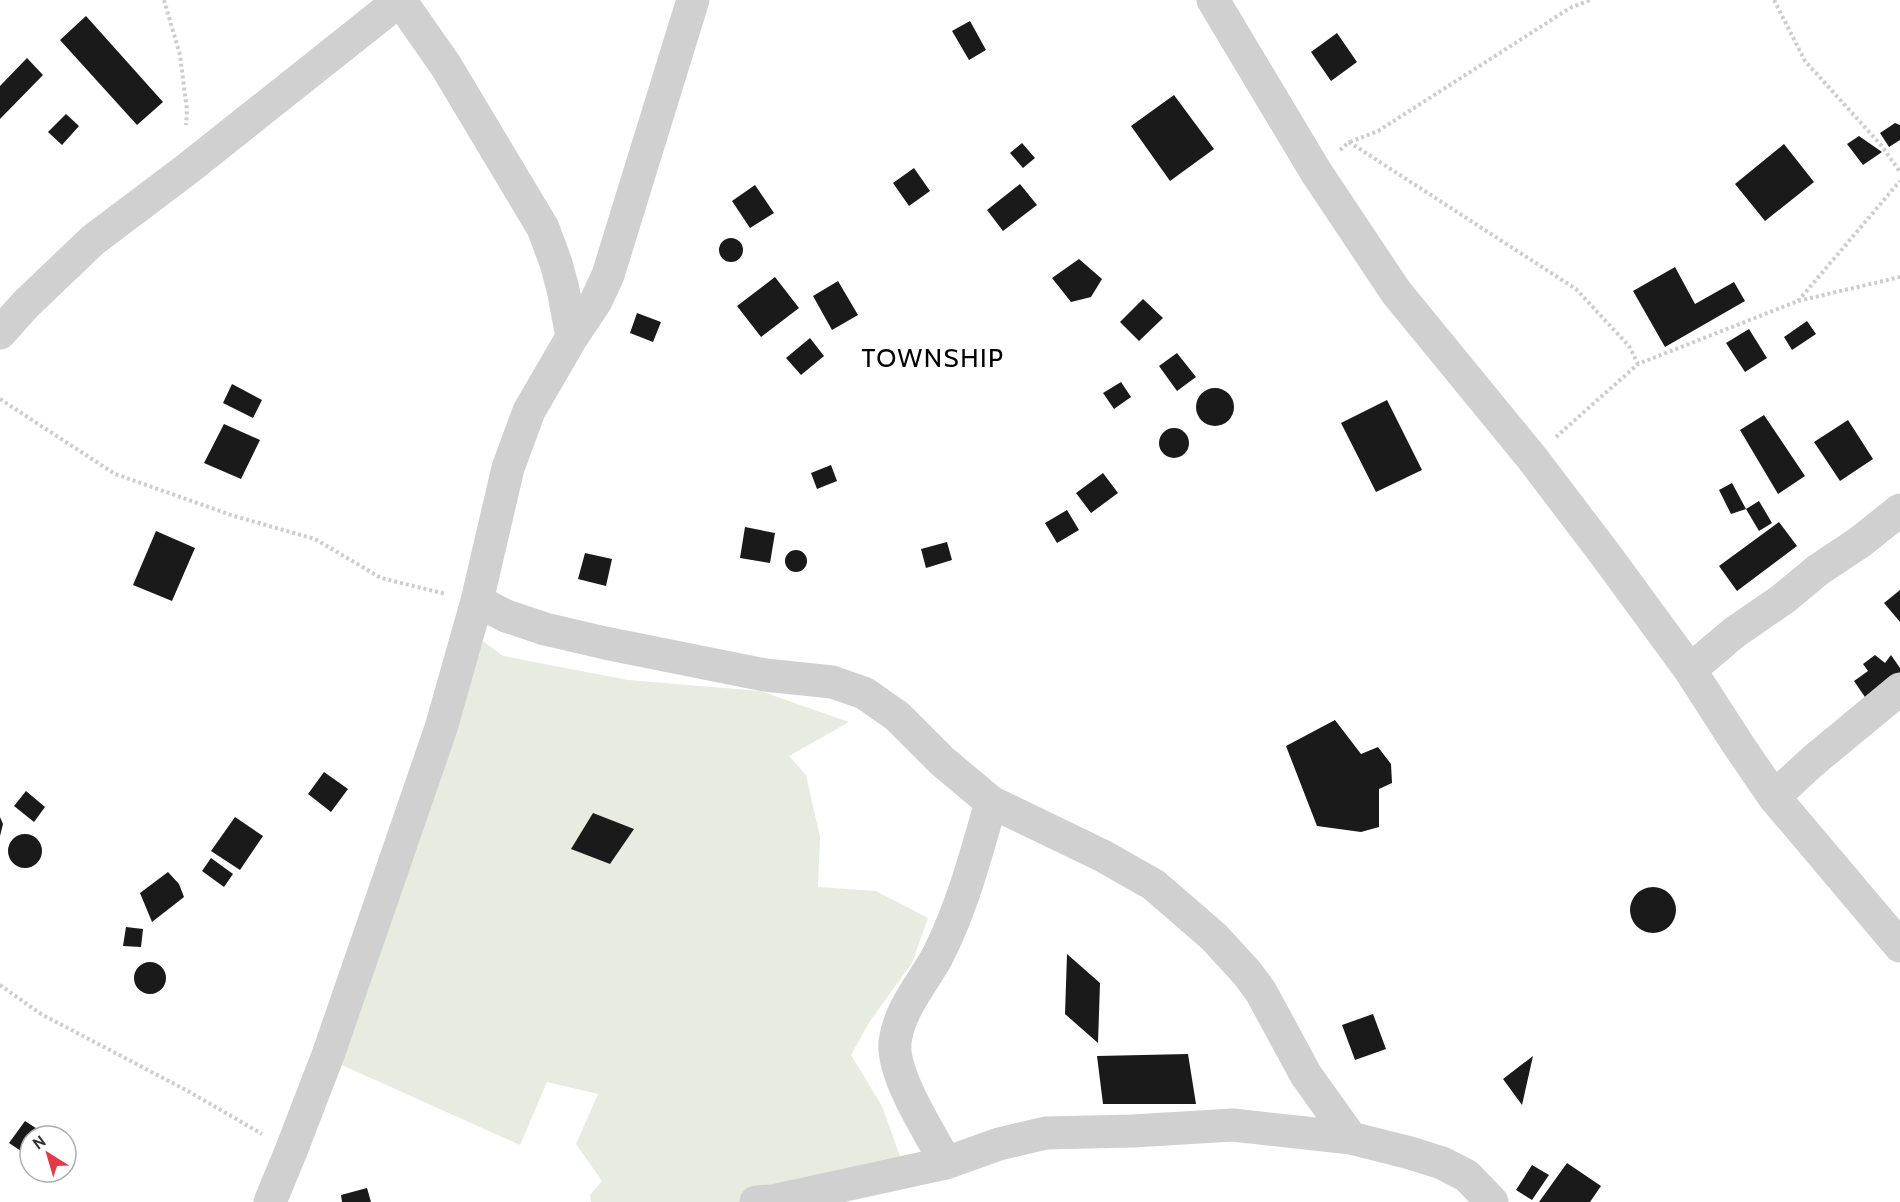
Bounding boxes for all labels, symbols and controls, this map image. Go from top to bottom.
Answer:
district label: TOWNSHIP [862,342,1005,374]
north arrow [18,1124,78,1184]
text: N [29,1131,50,1153]

